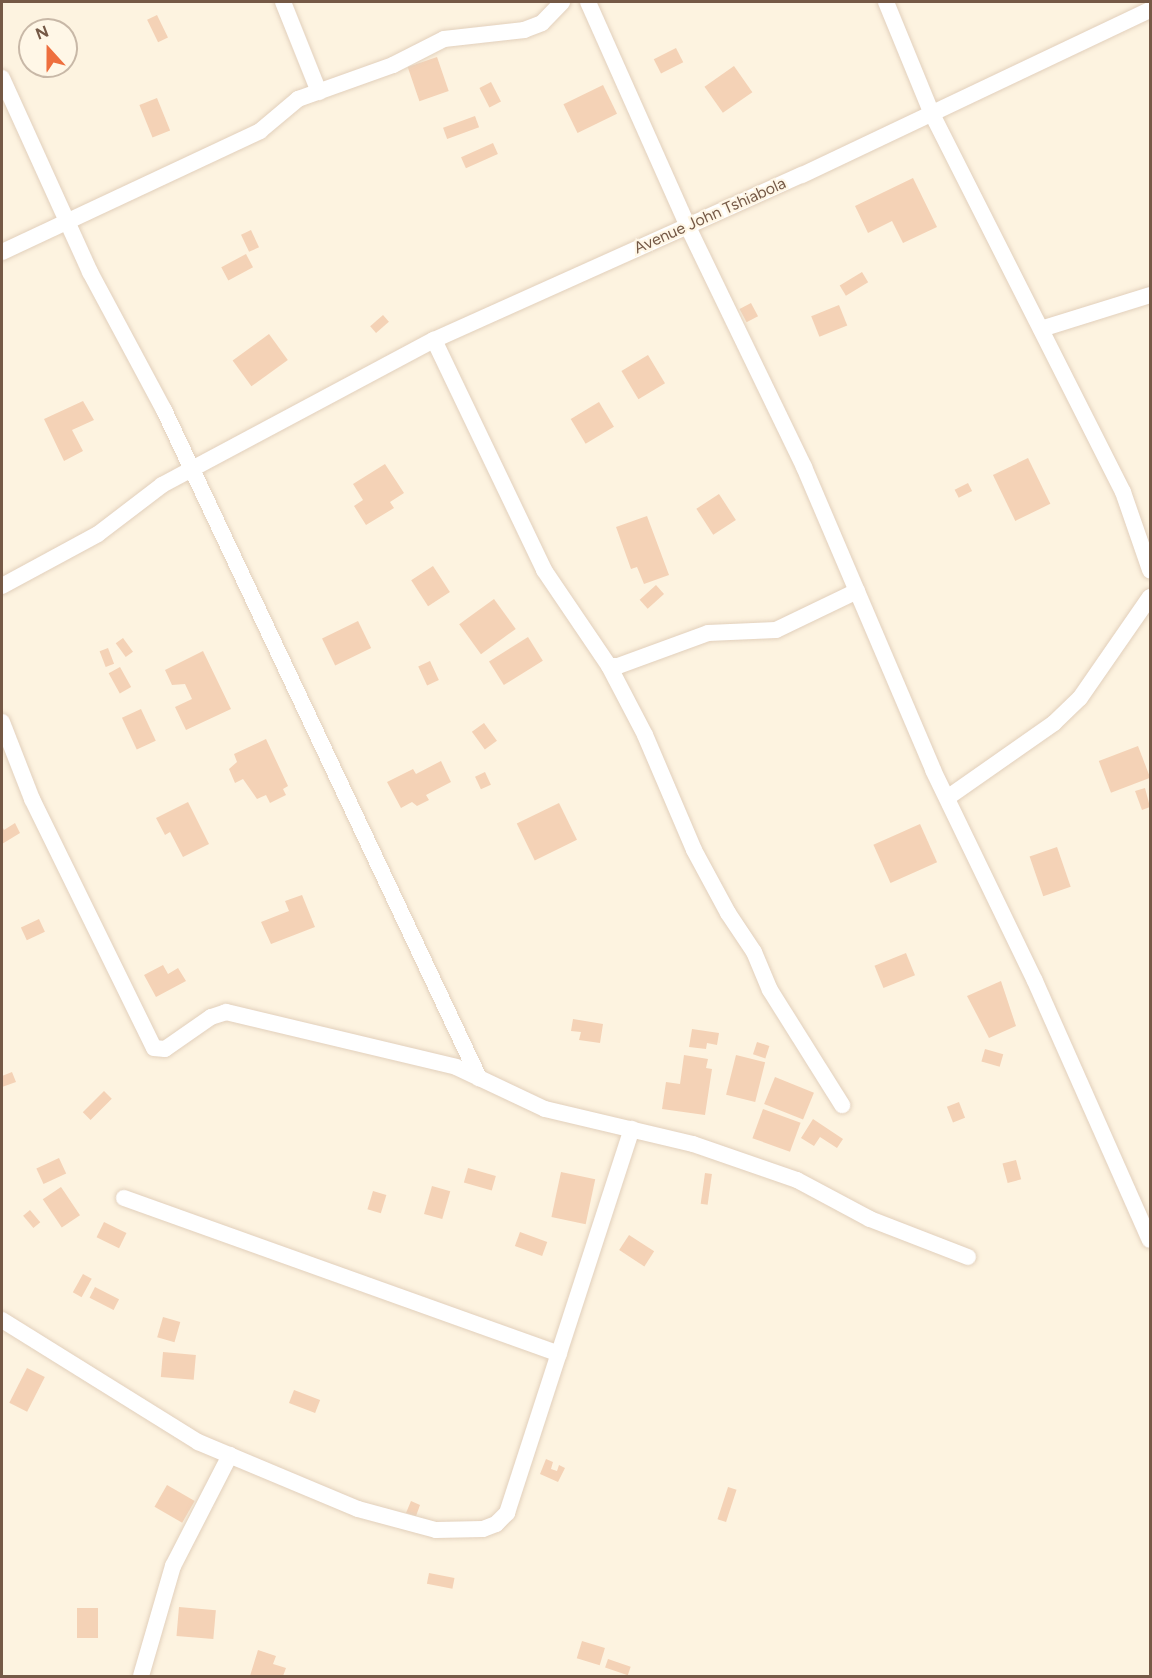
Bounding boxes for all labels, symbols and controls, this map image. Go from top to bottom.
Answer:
north arrow [18,18,78,78]
text: N [33,22,51,44]
street label: Avenue John Tshiabola [631,174,789,258]

